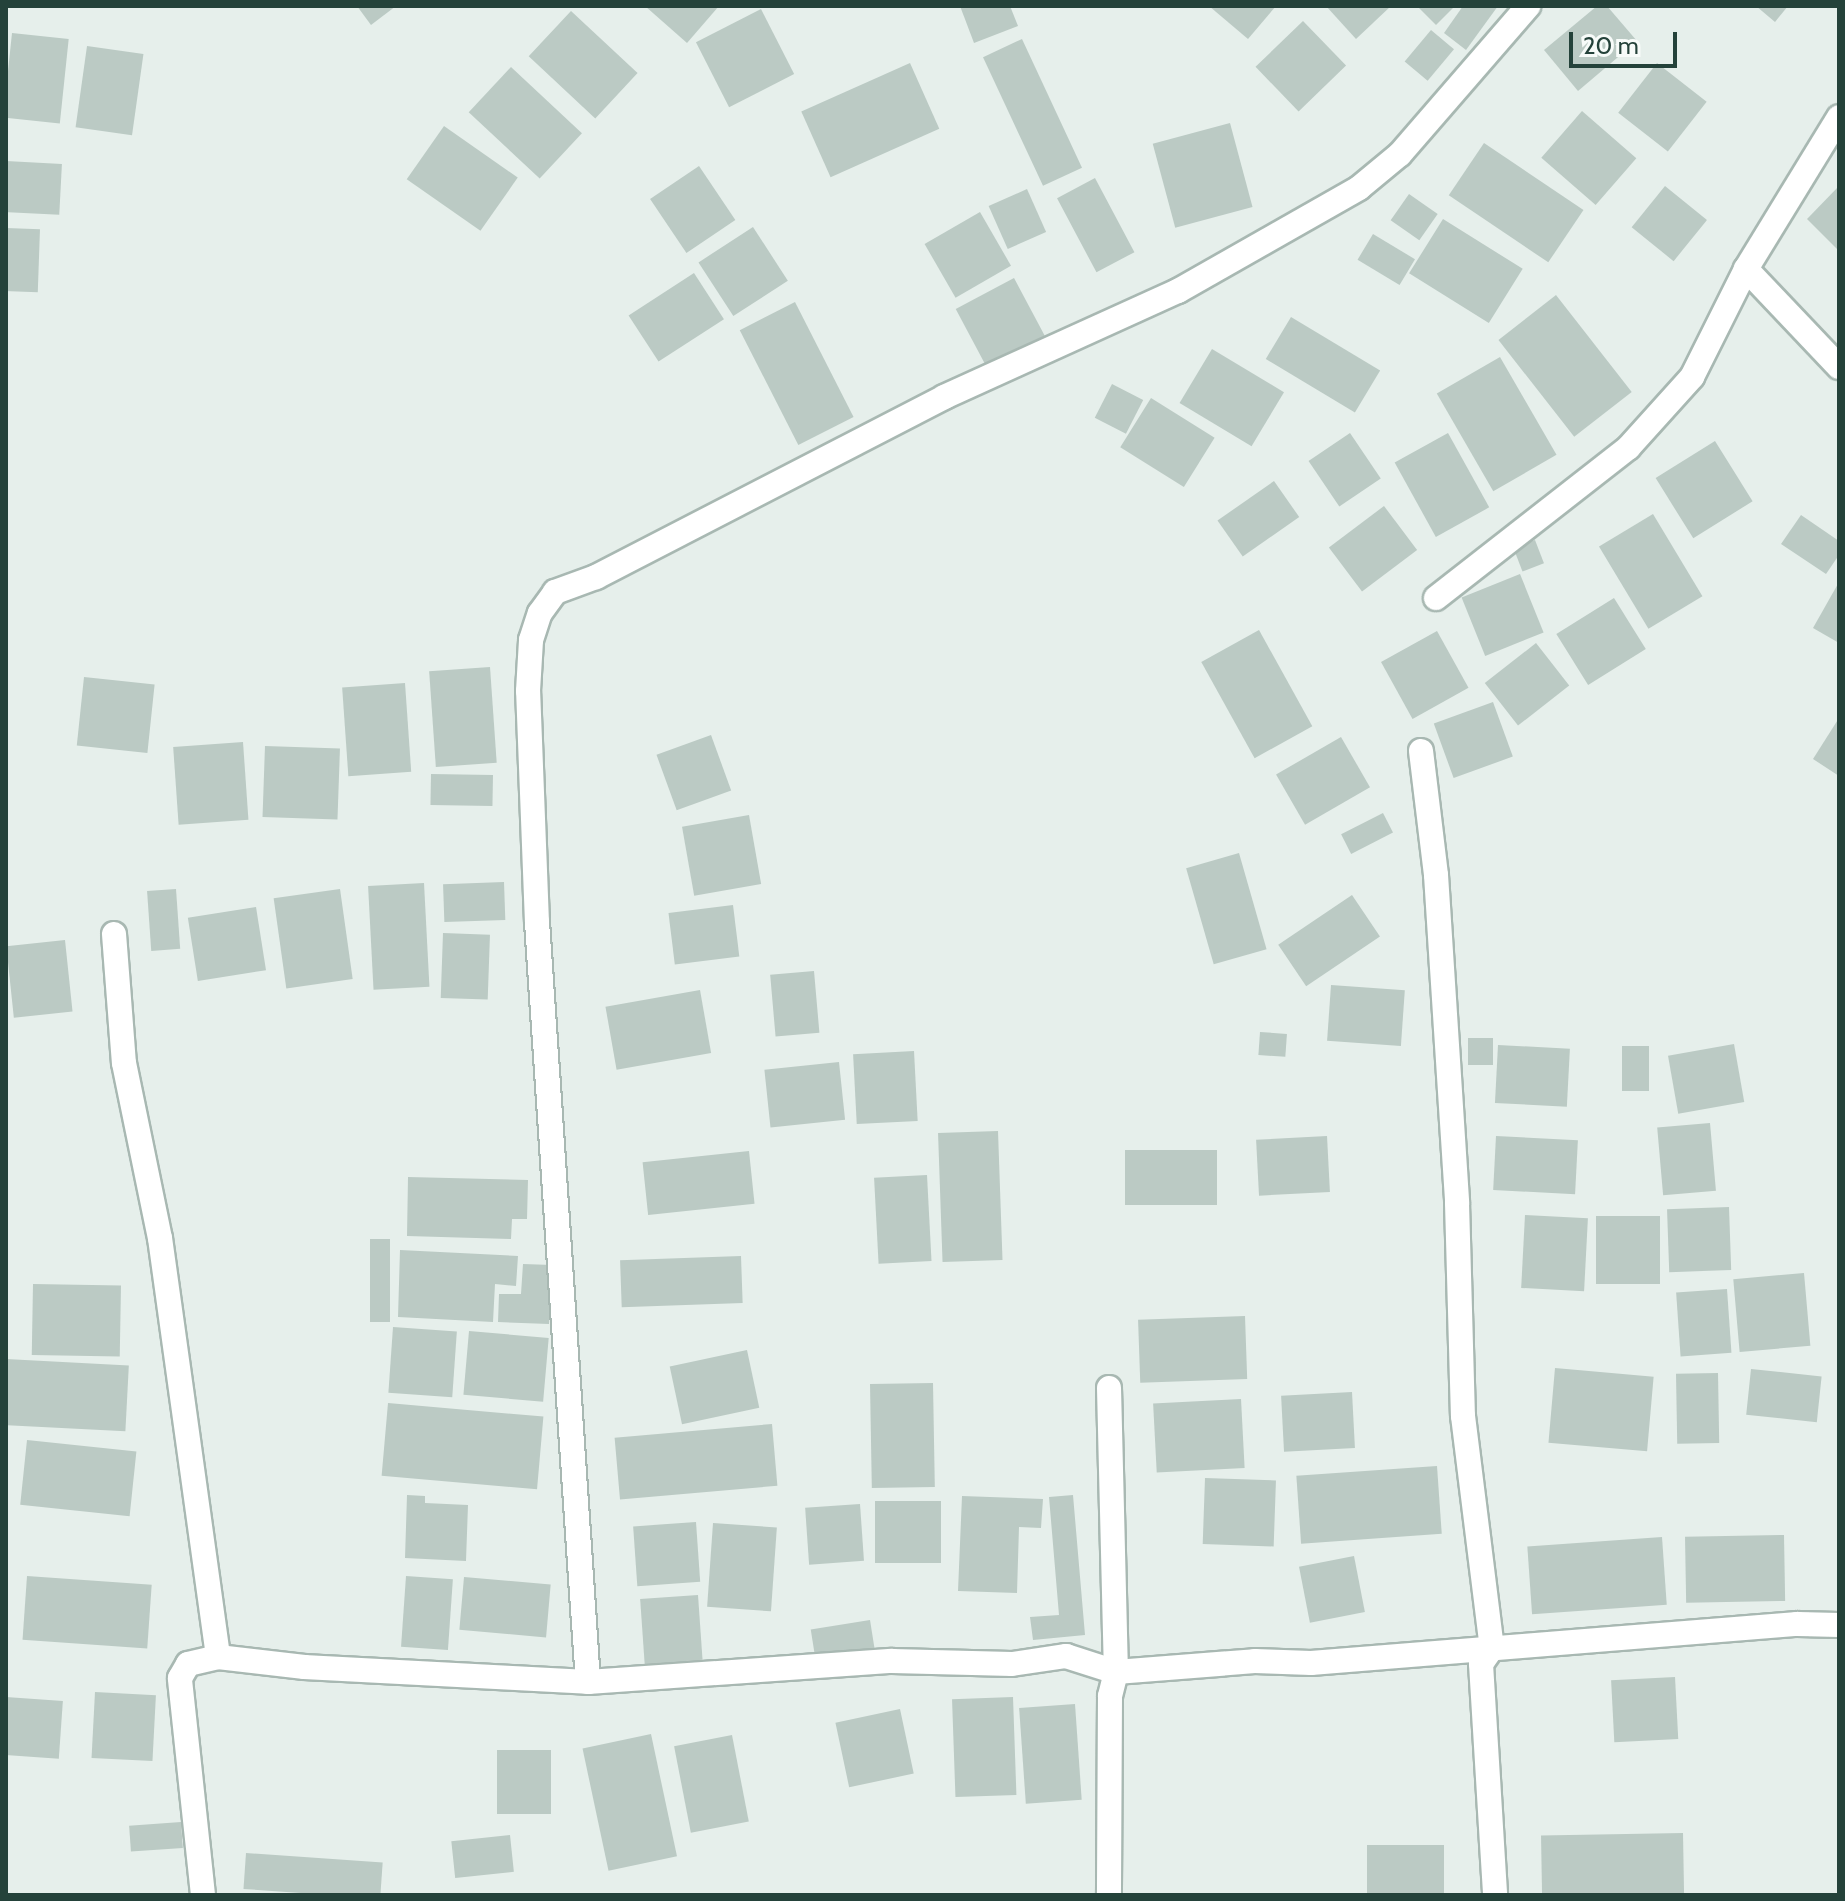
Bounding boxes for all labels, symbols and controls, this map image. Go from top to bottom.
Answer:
scale bar [1573,16,1681,66]
text: 20 m [1583,31,1639,60]

